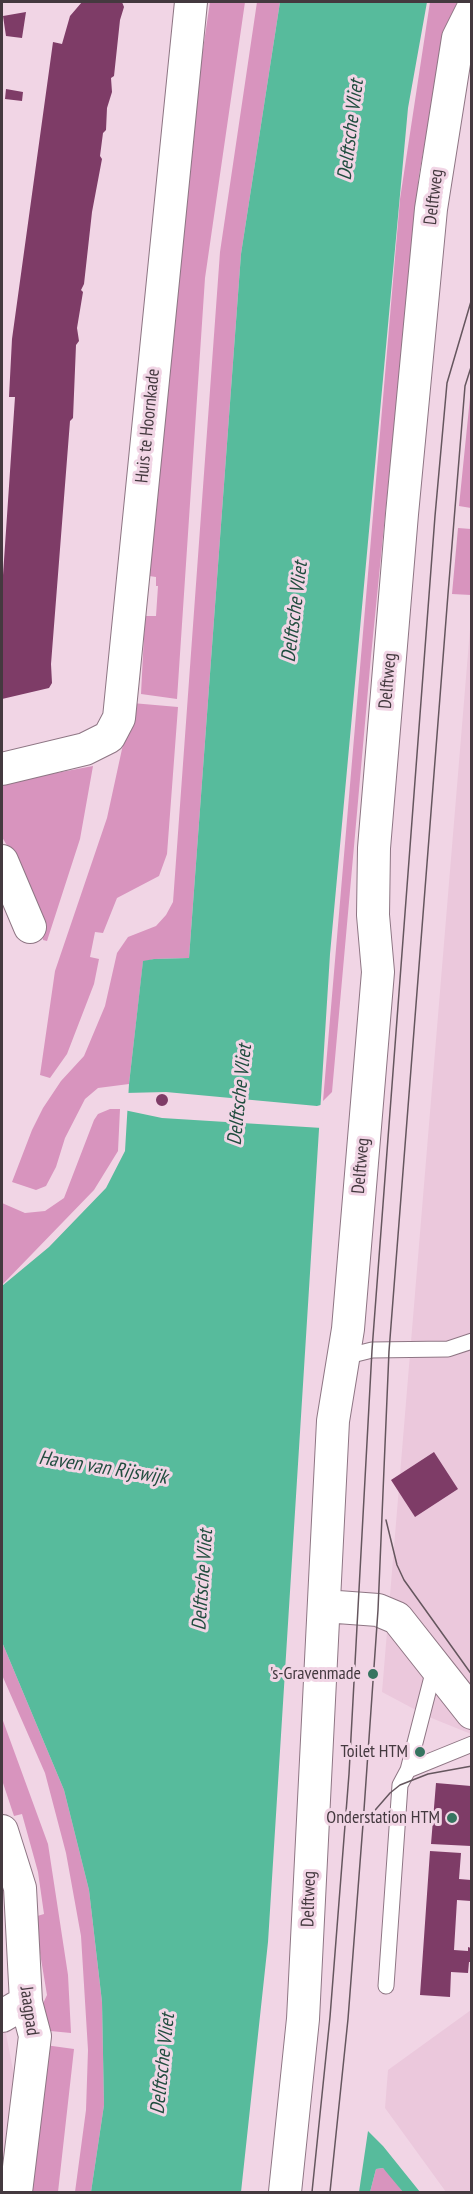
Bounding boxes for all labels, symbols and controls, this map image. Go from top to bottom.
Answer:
water label: Delftsche Vliet [333,78,369,182]
street label: Delftweg [420,168,448,226]
street label: Huis te Hoornkade [131,368,165,484]
water label: Delftsche Vliet [277,560,313,664]
street label: Delftweg [375,652,401,710]
water label: Delftsche Vliet [223,1044,257,1146]
street label: Delftweg [348,1137,374,1195]
water label: Haven van Rijswijk [37,1446,169,1490]
water label: Delftsche Vliet [188,1529,218,1631]
place label: 's-Gravenmade [270,1663,361,1685]
marker: 's-Gravenmade [366,1667,380,1681]
place label: Toilet HTM [341,1741,408,1763]
marker: Toilet HTM [413,1745,427,1759]
place label: Onderstation HTM [326,1807,440,1829]
marker: Onderstation HTM [445,1811,459,1825]
street label: Delftweg [297,1871,321,1927]
street label: Jaagpad [15,1985,43,2037]
water label: Delftsche Vliet [146,2013,180,2115]

